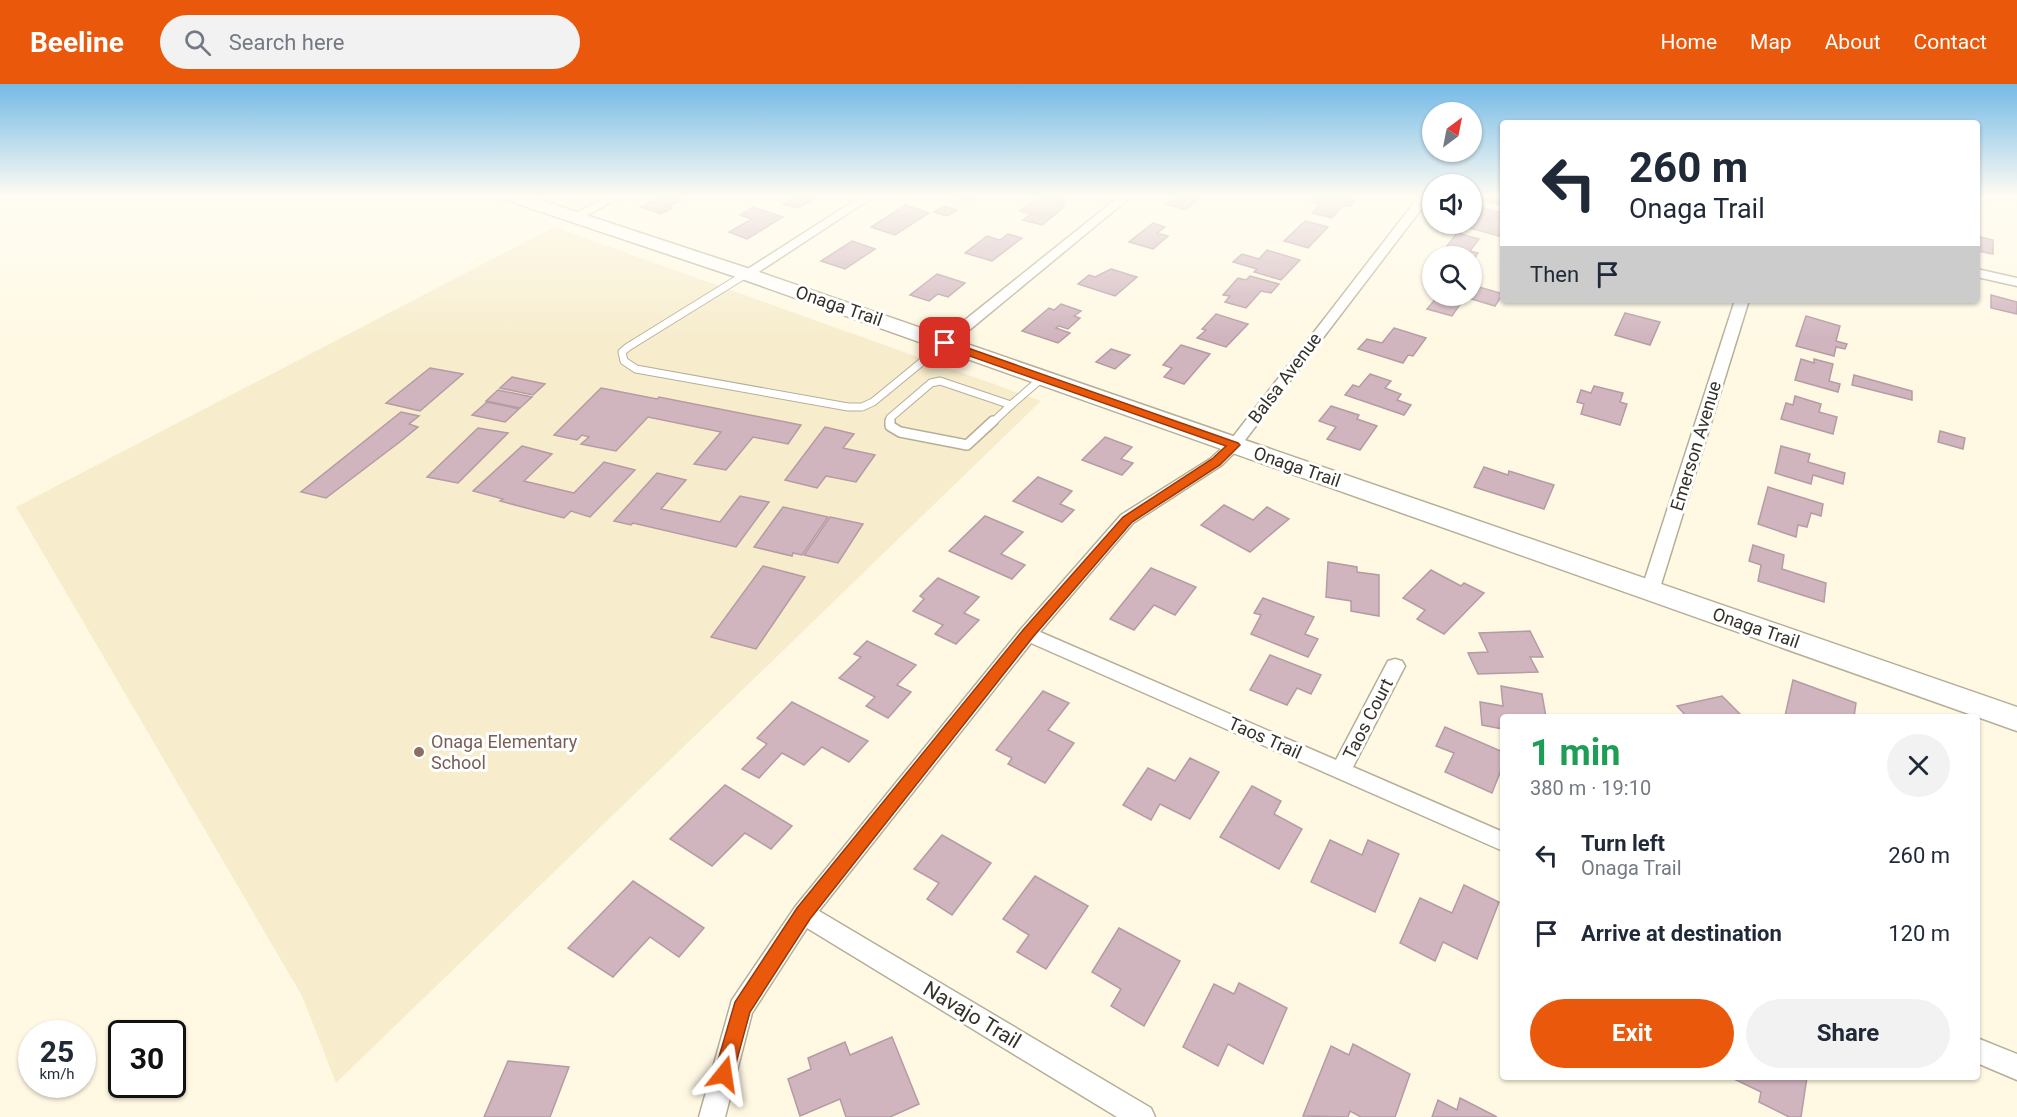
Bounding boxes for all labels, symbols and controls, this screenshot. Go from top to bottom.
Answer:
search box [160,15,580,69]
text: Beeline [30,26,124,59]
icon: search [181,26,214,59]
text: Search here [229,30,345,55]
text: Home [1661,30,1717,54]
text: Map [1750,30,1792,54]
text: About [1825,30,1881,54]
text: Contact [1914,30,1987,54]
north arrow [1422,102,1482,162]
map controls [1422,102,1482,306]
text: 260 m [1629,143,1748,192]
icon: left [1530,144,1608,222]
button: sound [1422,174,1482,234]
text: Onaga Trail [1629,193,1765,225]
button: search [1422,246,1482,306]
icon: arrive [1591,258,1624,291]
text: Then [1530,262,1579,287]
street label: Onaga Trail [793,281,885,330]
pin [919,317,970,368]
icon: arrive [928,326,961,359]
street label: Balsa Avenue [1244,328,1325,427]
street label: Emerson Avenue [1666,378,1725,513]
street label: Onaga Trail [1251,442,1343,491]
street label: Onaga Trail [1710,603,1802,652]
street label: Taos Court [1338,675,1397,763]
street label: Taos Trail [1225,712,1305,763]
place label: Onaga Elementary School [431,731,578,773]
text: 1 min [1530,732,1621,774]
button: close [1887,734,1950,797]
marker: Onaga Elementary School [412,745,426,759]
text: 380 m · 19:10 [1530,776,1651,800]
text: Turn left [1581,831,1665,856]
icon: left [1530,839,1563,872]
text: 260 m [1888,843,1950,868]
text: Onaga Trail [1581,856,1682,880]
icon: arrive [1530,917,1563,950]
text: Arrive at destination [1581,921,1782,946]
text: 120 m [1888,921,1950,946]
street label: Navajo Trail [919,976,1025,1054]
button: Exit [1530,999,1734,1068]
button: Share [1746,999,1950,1068]
speed limit sign: 30 [108,1020,186,1098]
text: 25 [40,1034,74,1069]
position arrow [692,1042,756,1106]
text: km/h [39,1065,75,1083]

